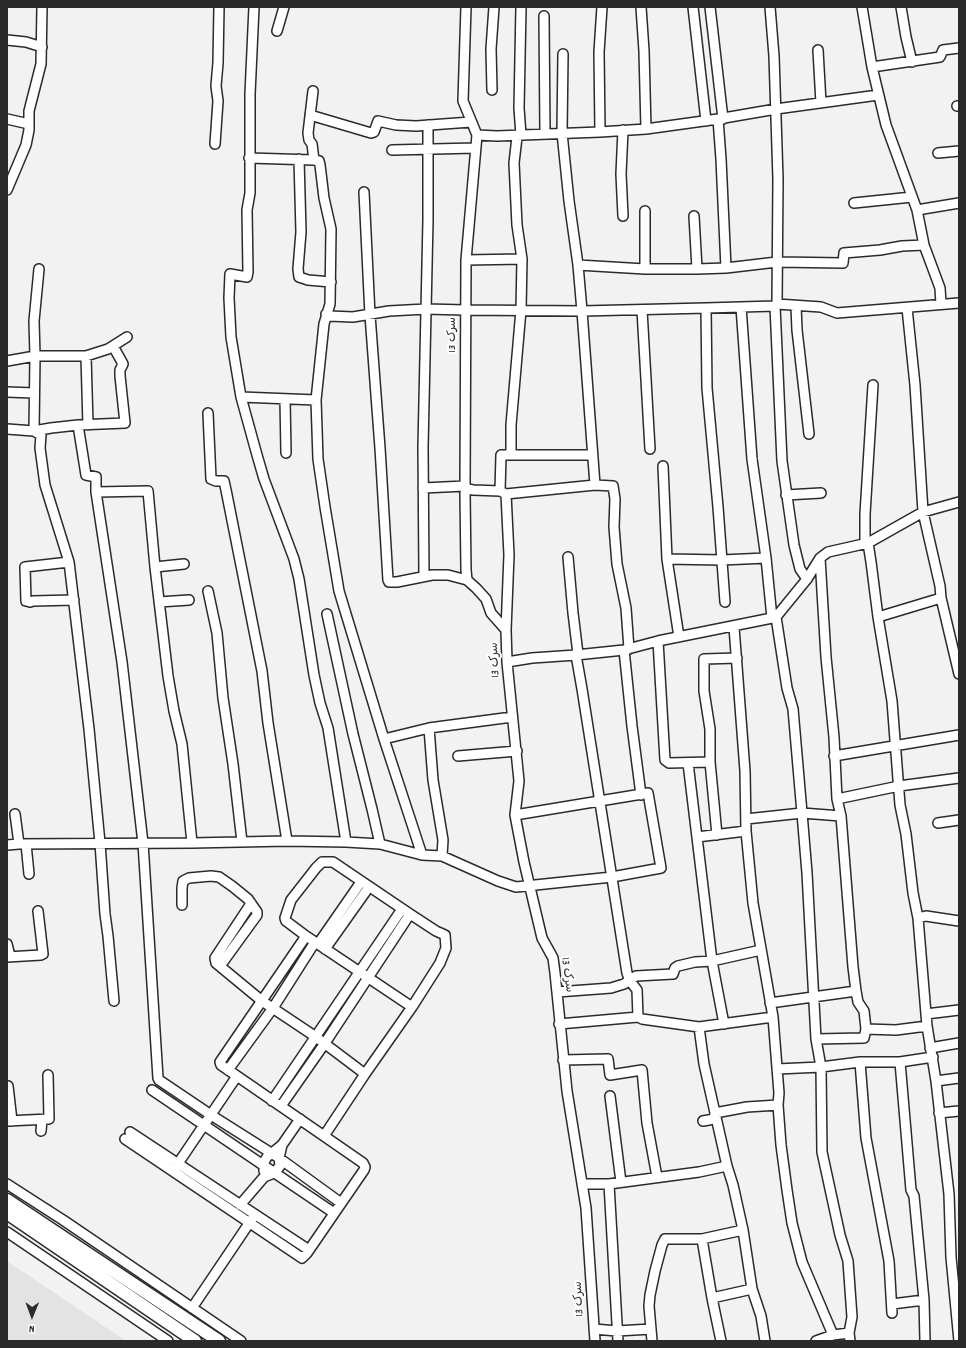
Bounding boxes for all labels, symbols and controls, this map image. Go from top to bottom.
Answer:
street label: سرک 13 [446,317,460,353]
street label: سرک 13 [488,642,504,678]
street label: سرک 13 [556,956,576,994]
street label: سرک 13 [572,1281,588,1317]
north arrow [12,1296,52,1336]
text: N [29,1320,35,1336]

